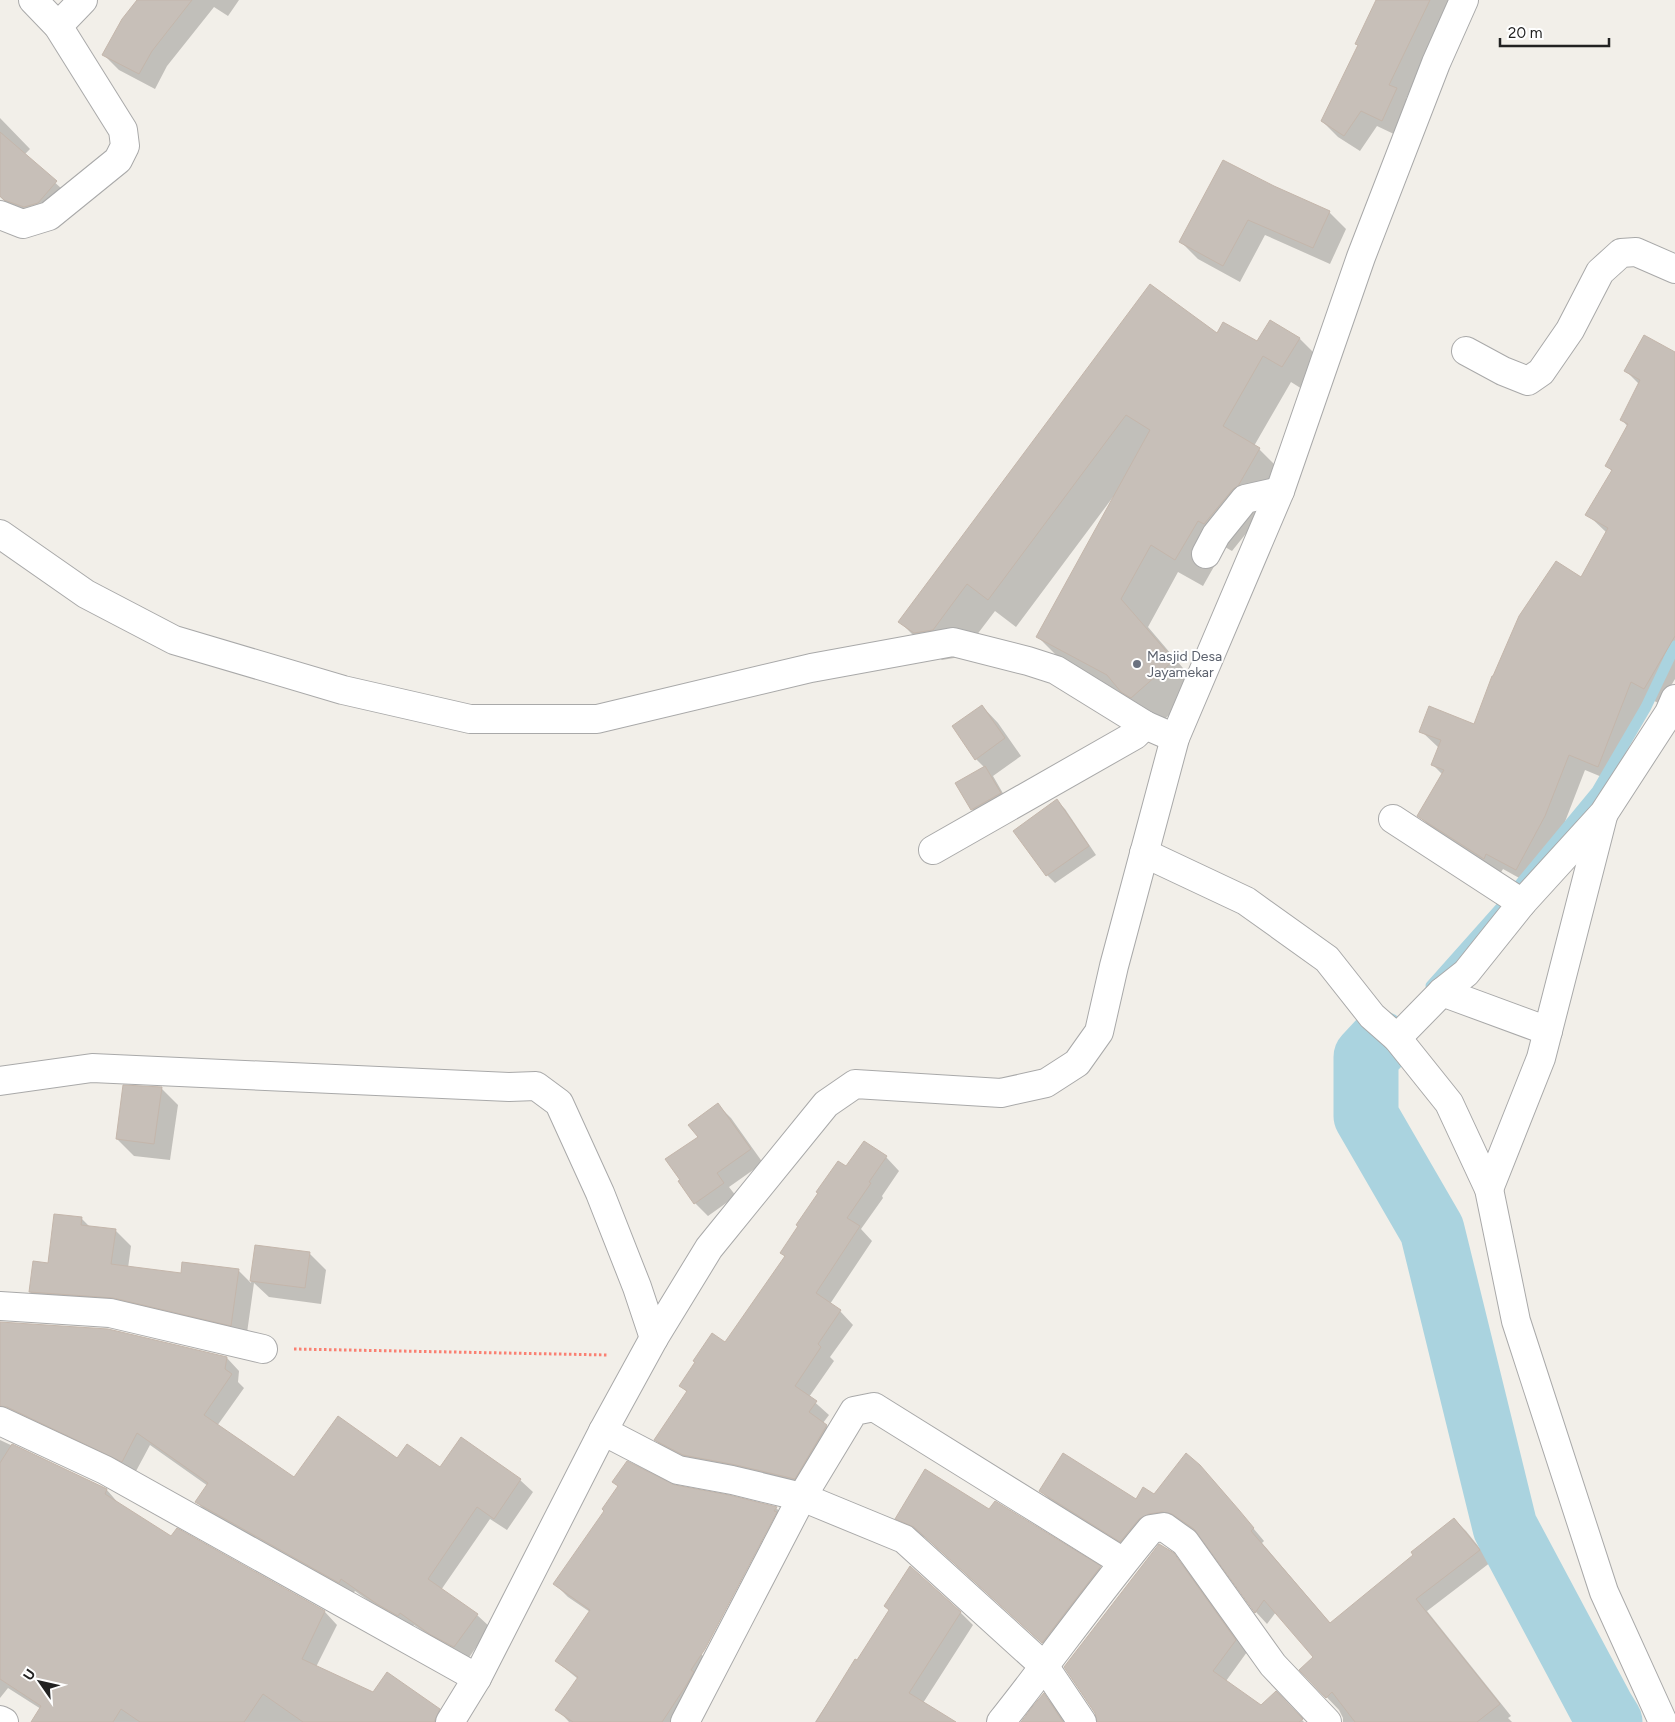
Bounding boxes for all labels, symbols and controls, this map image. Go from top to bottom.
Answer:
scale bar [1500,15,1609,47]
text: 20 m [1508,24,1542,42]
place label: Masjid Desa Jayamekar [1147,648,1222,681]
marker: Masjid Desa Jayamekar [1131,658,1143,670]
north arrow [15,1657,65,1707]
text: U [20,1666,39,1684]

